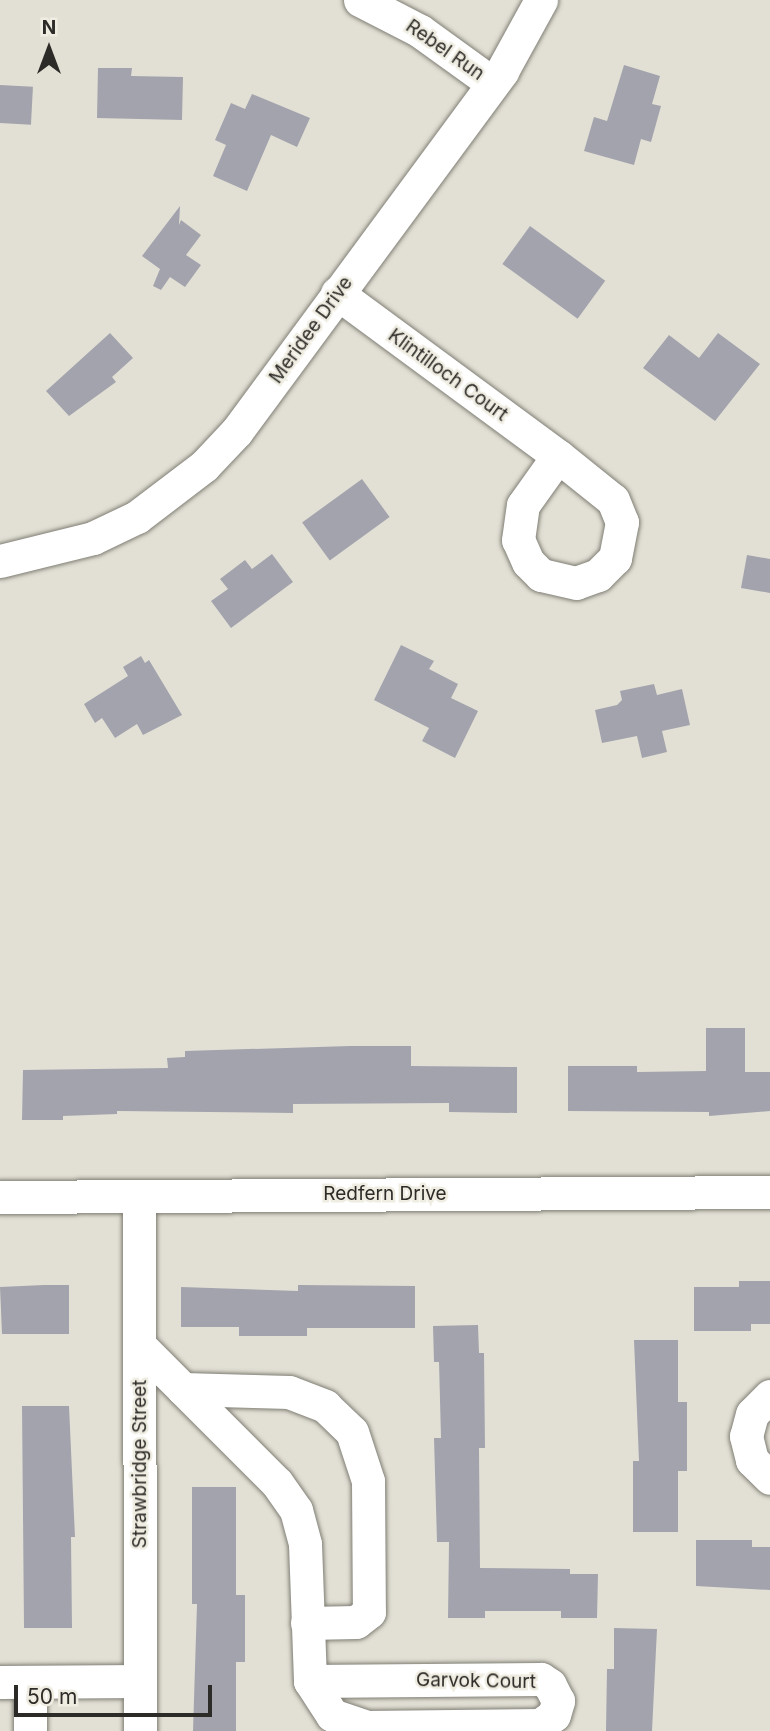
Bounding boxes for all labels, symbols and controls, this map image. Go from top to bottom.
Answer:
north arrow [14,14,84,84]
street label: Rebel Run [401,15,489,85]
text: N [42,16,56,39]
street label: Meridee Drive [265,272,357,388]
street label: Klintilloch Court [384,324,512,426]
street label: Redfern Drive [323,1183,447,1205]
street label: Strawbridge Street [129,1380,151,1548]
street label: Garvok Court [416,1669,536,1693]
scale bar [18,1672,215,1716]
text: 50 m [27,1684,77,1709]

